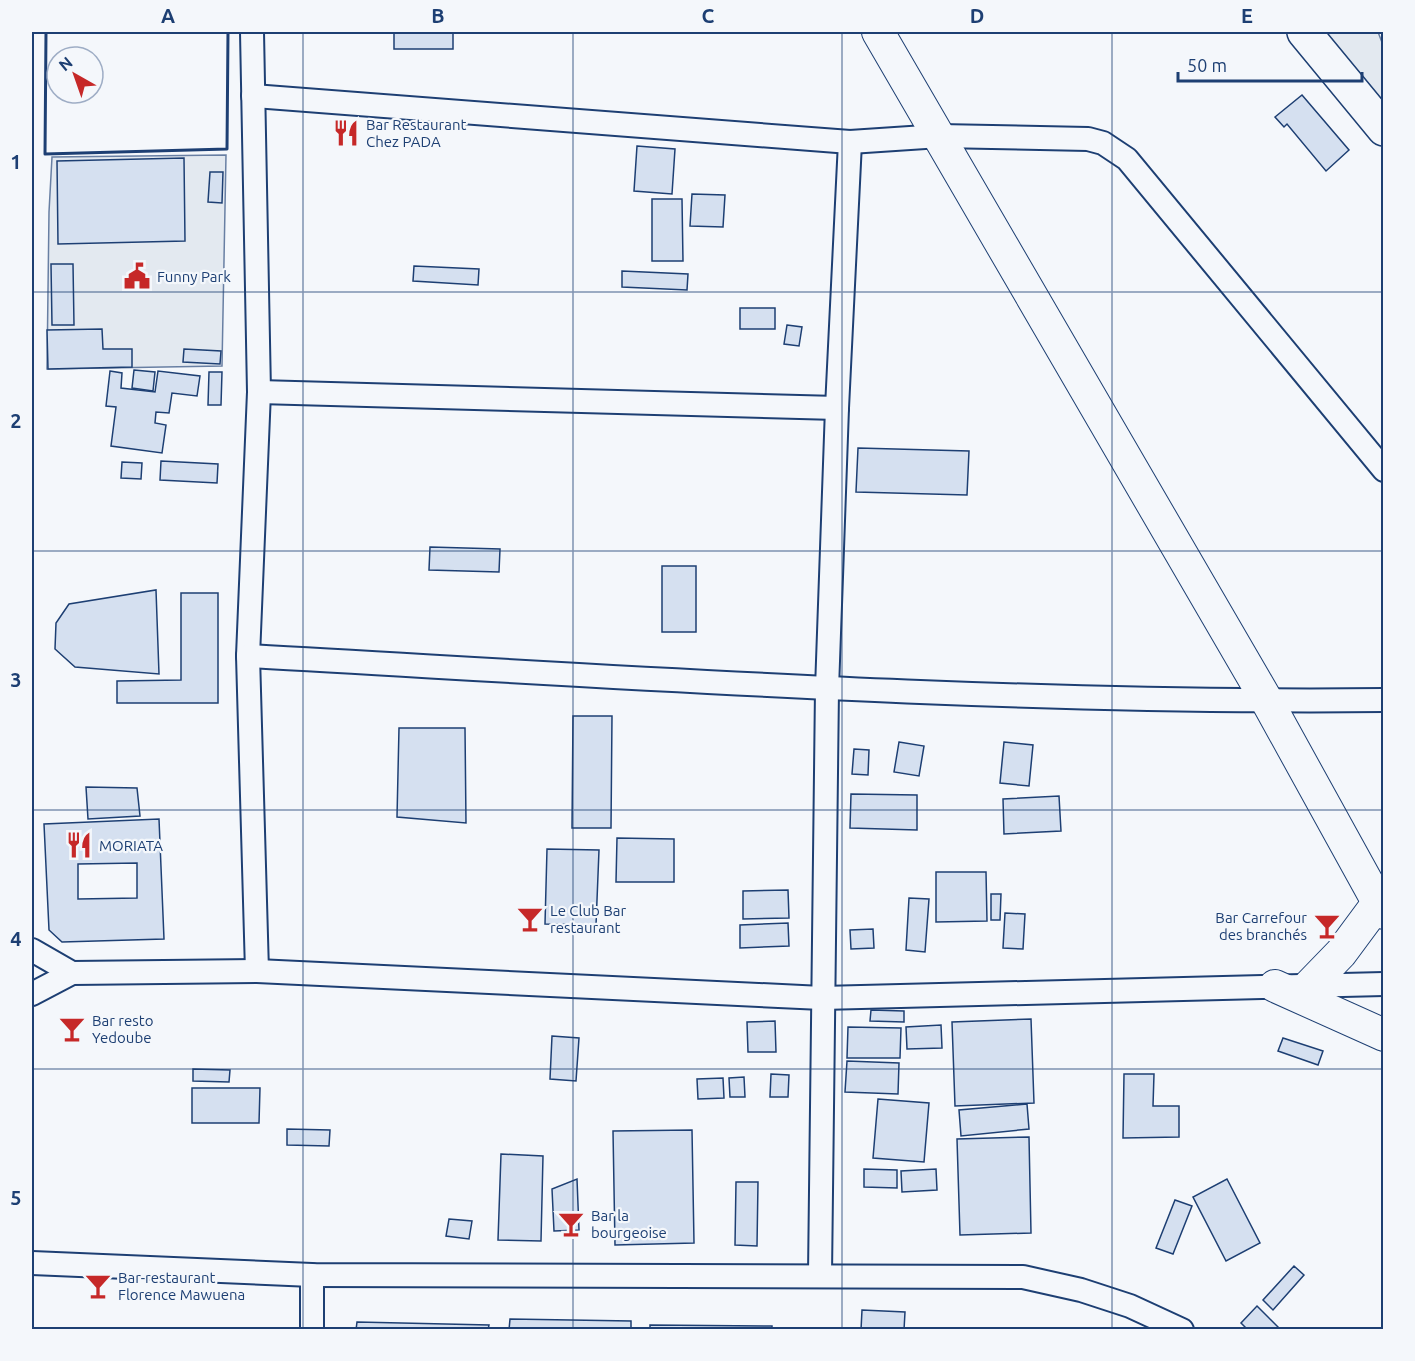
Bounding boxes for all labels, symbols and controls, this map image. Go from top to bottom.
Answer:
text: A [161,4,175,27]
text: B [431,4,445,27]
text: C [702,4,715,27]
text: D [970,4,984,27]
text: E [1241,4,1253,27]
north arrow [45,45,105,105]
scale bar [1178,45,1362,83]
text: N [55,53,76,74]
text: 50 m [1187,55,1227,75]
place label: Bar Restaurant Chez PADA [366,116,467,150]
restaurant icon: Bar Restaurant Chez PADA [331,118,361,148]
text: 1 [10,150,22,173]
public building icon: Funny Park [122,261,152,291]
place label: Funny Park [157,268,231,285]
text: 2 [10,409,22,432]
text: 3 [10,668,22,691]
restaurant icon: MORIATA [64,830,94,860]
place label: MORIATA [99,837,163,854]
place label: Le Club Bar restaurant [550,902,626,936]
bar icon: Le Club Bar restaurant [515,904,545,934]
place label: Bar Carrefour des branchés [1215,909,1307,943]
bar icon: Bar Carrefour des branchés [1312,911,1342,941]
text: 4 [10,927,22,950]
place label: Bar resto Yedoube [92,1012,153,1046]
bar icon: Bar resto Yedoube [57,1014,87,1044]
text: 5 [10,1186,22,1209]
place label: Bar la bourgeoise [591,1207,667,1241]
bar icon: Bar la bourgeoise [556,1209,586,1239]
place label: Bar-restaurant Florence Mawuena [118,1269,245,1303]
bar icon: Bar-restaurant Florence Mawuena [83,1271,113,1301]

